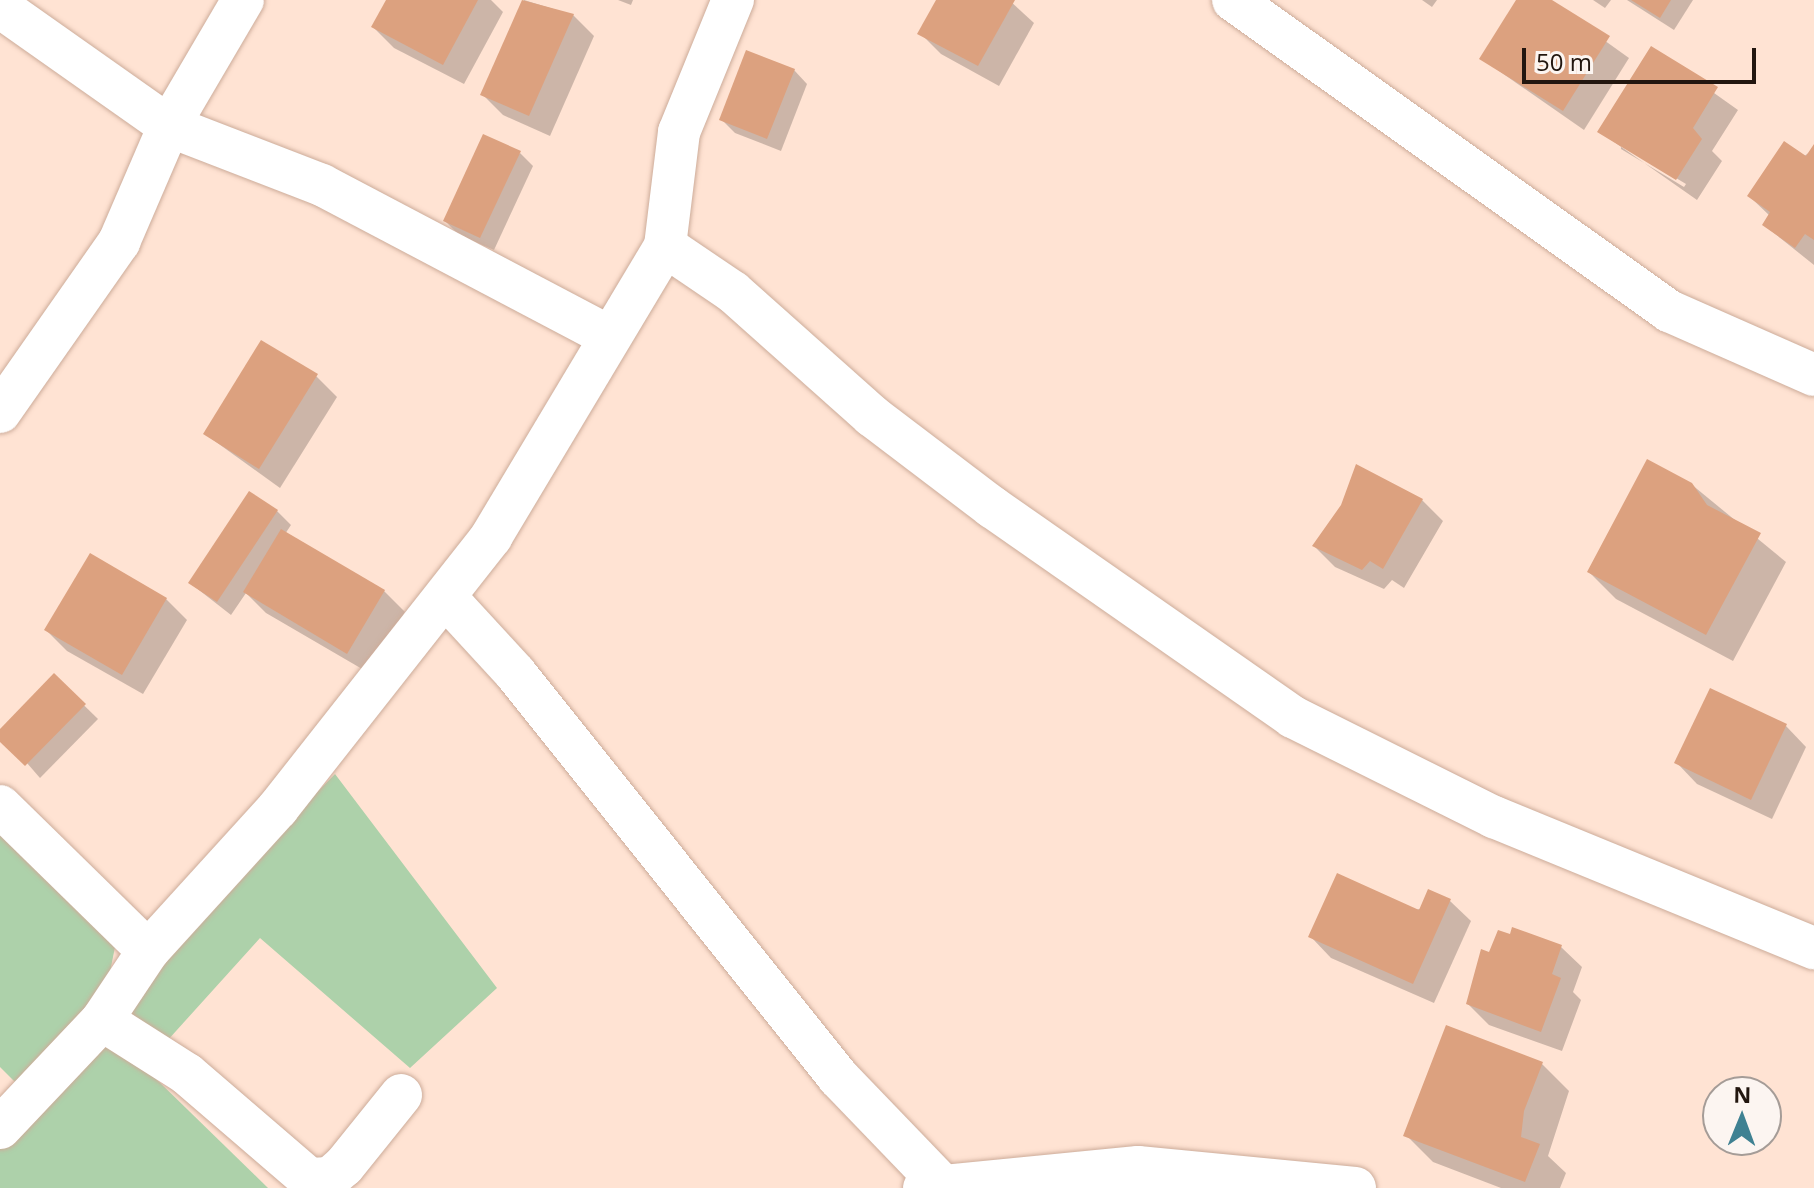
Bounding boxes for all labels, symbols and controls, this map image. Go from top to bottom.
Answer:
scale bar [1526,32,1760,82]
text: 50 m [1536,45,1592,78]
north arrow [1702,1076,1782,1156]
text: N [1733,1079,1752,1109]

